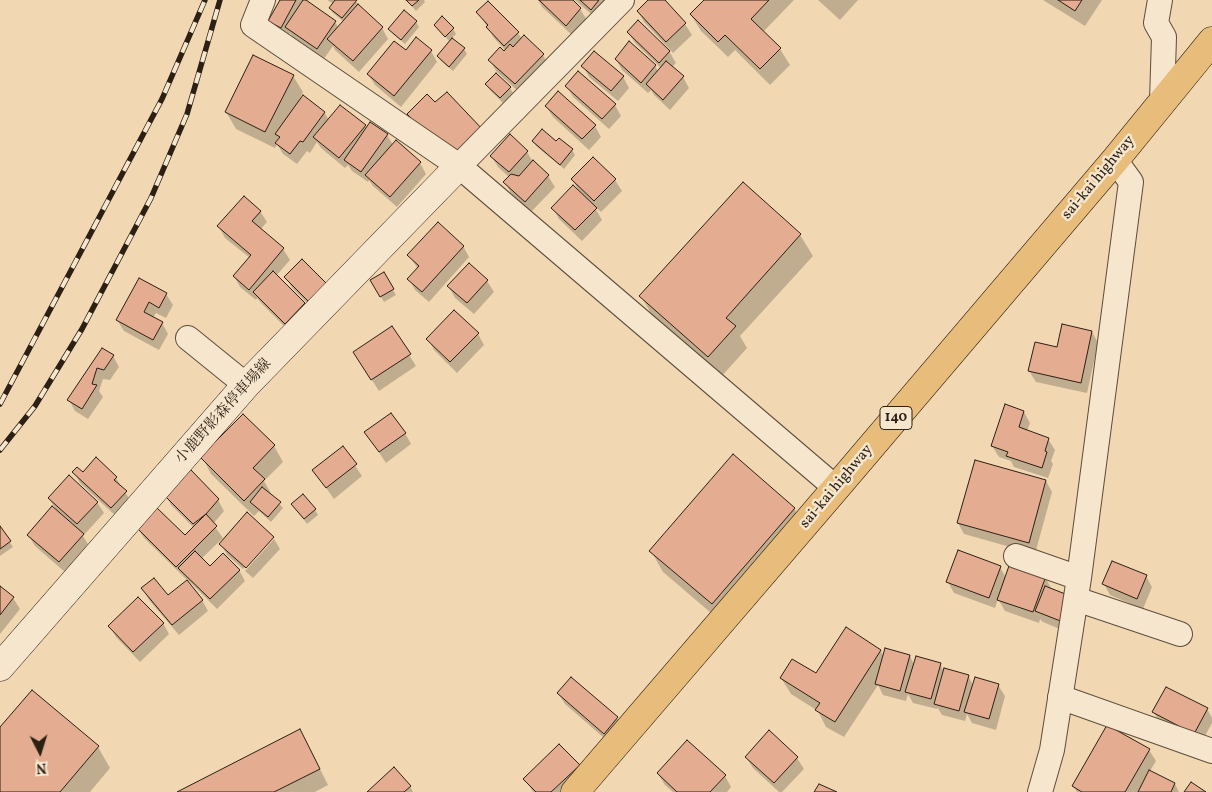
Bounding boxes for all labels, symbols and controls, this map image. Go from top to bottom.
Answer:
street label: sai-kai highway [1059,133,1139,223]
street label: 小鹿野影森停車場線 [172,356,276,468]
road number: 140 [880,406,912,429]
street label: sai-kai highway [797,442,877,532]
north arrow [15,727,65,777]
text: N [35,758,47,777]

